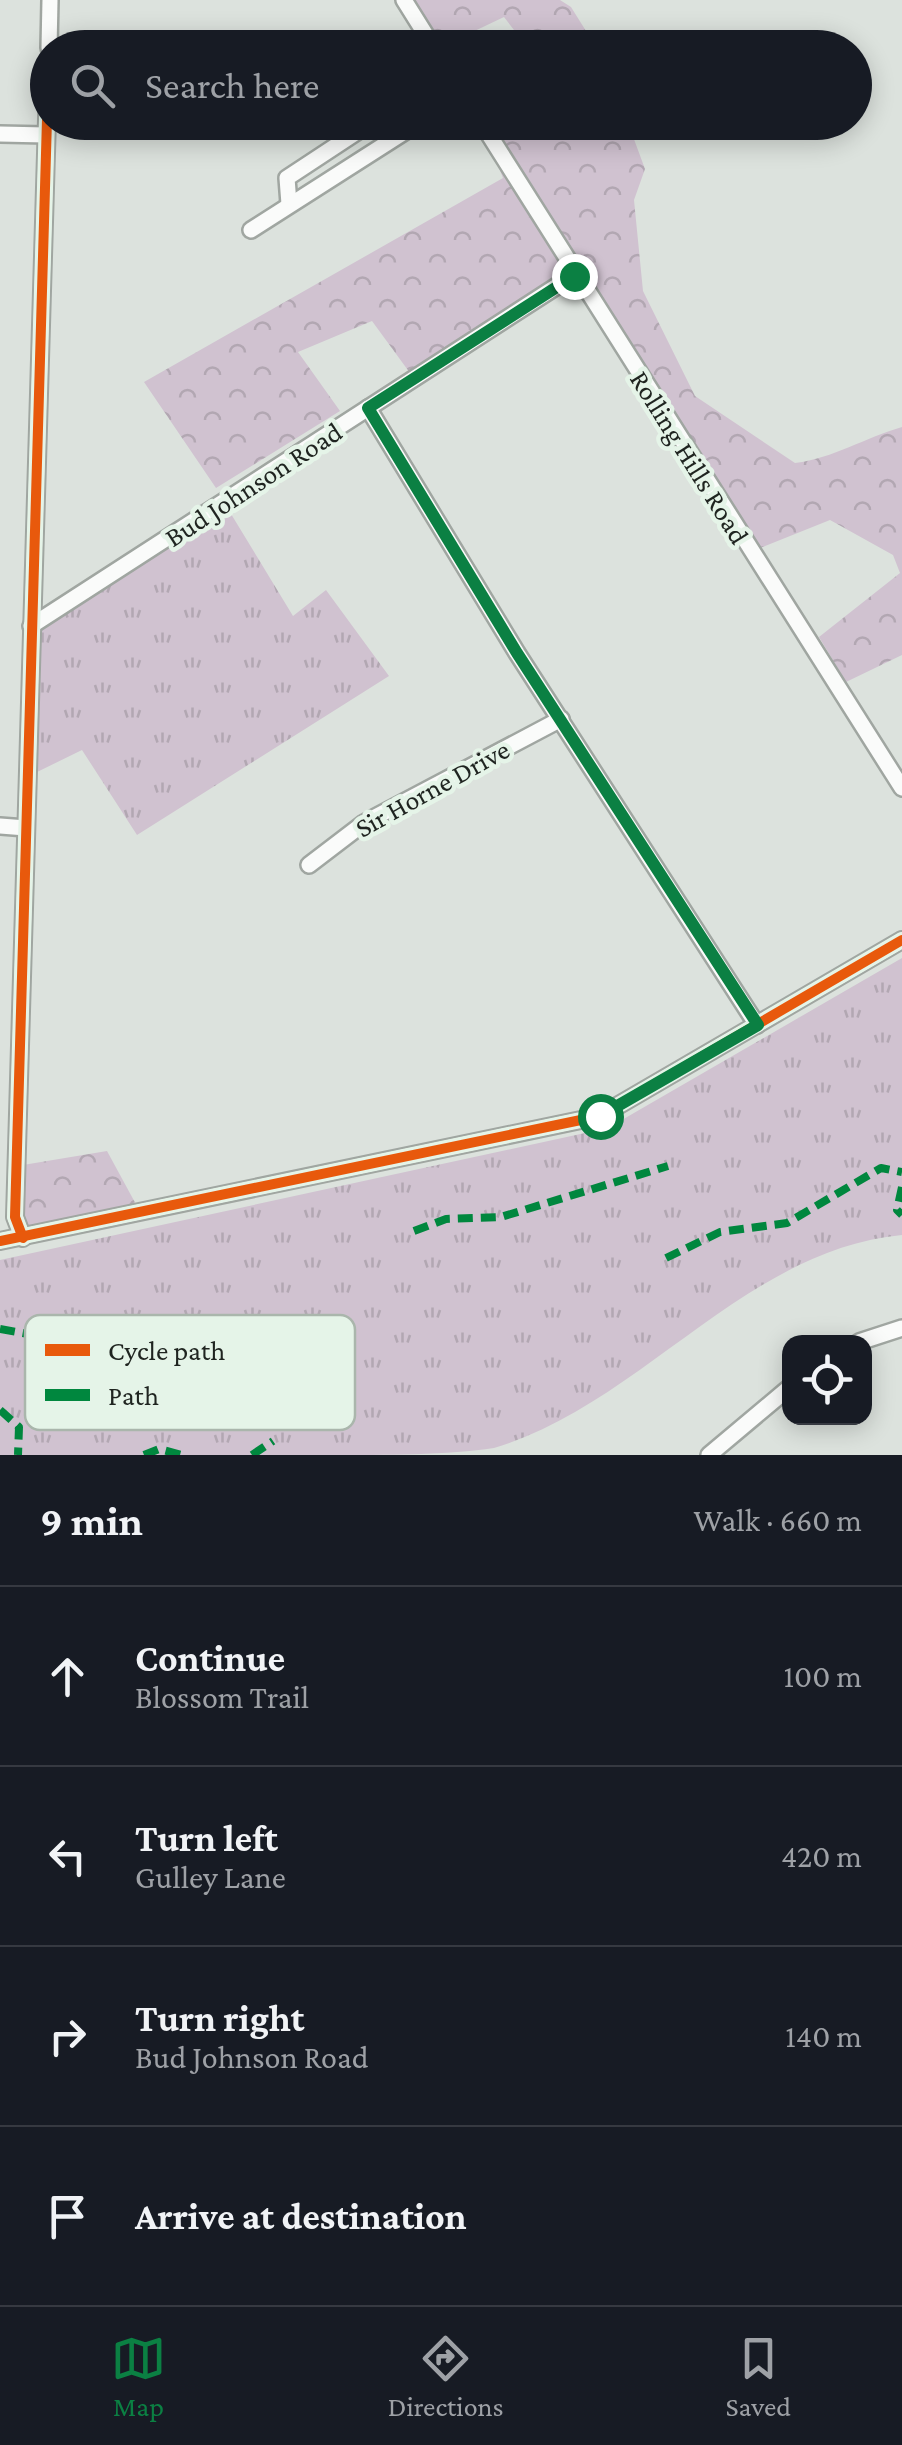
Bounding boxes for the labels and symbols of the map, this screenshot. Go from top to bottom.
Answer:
route end [552,254,598,300]
street label: Rolling Hills Road [624,365,755,550]
street label: Bud Johnson Road [159,416,348,553]
street label: Sir Horne Drive [350,733,515,844]
route start [578,1094,624,1140]
legend [25,1315,355,1430]
text: Cycle path [108,1335,225,1366]
text: Path [108,1380,159,1411]

